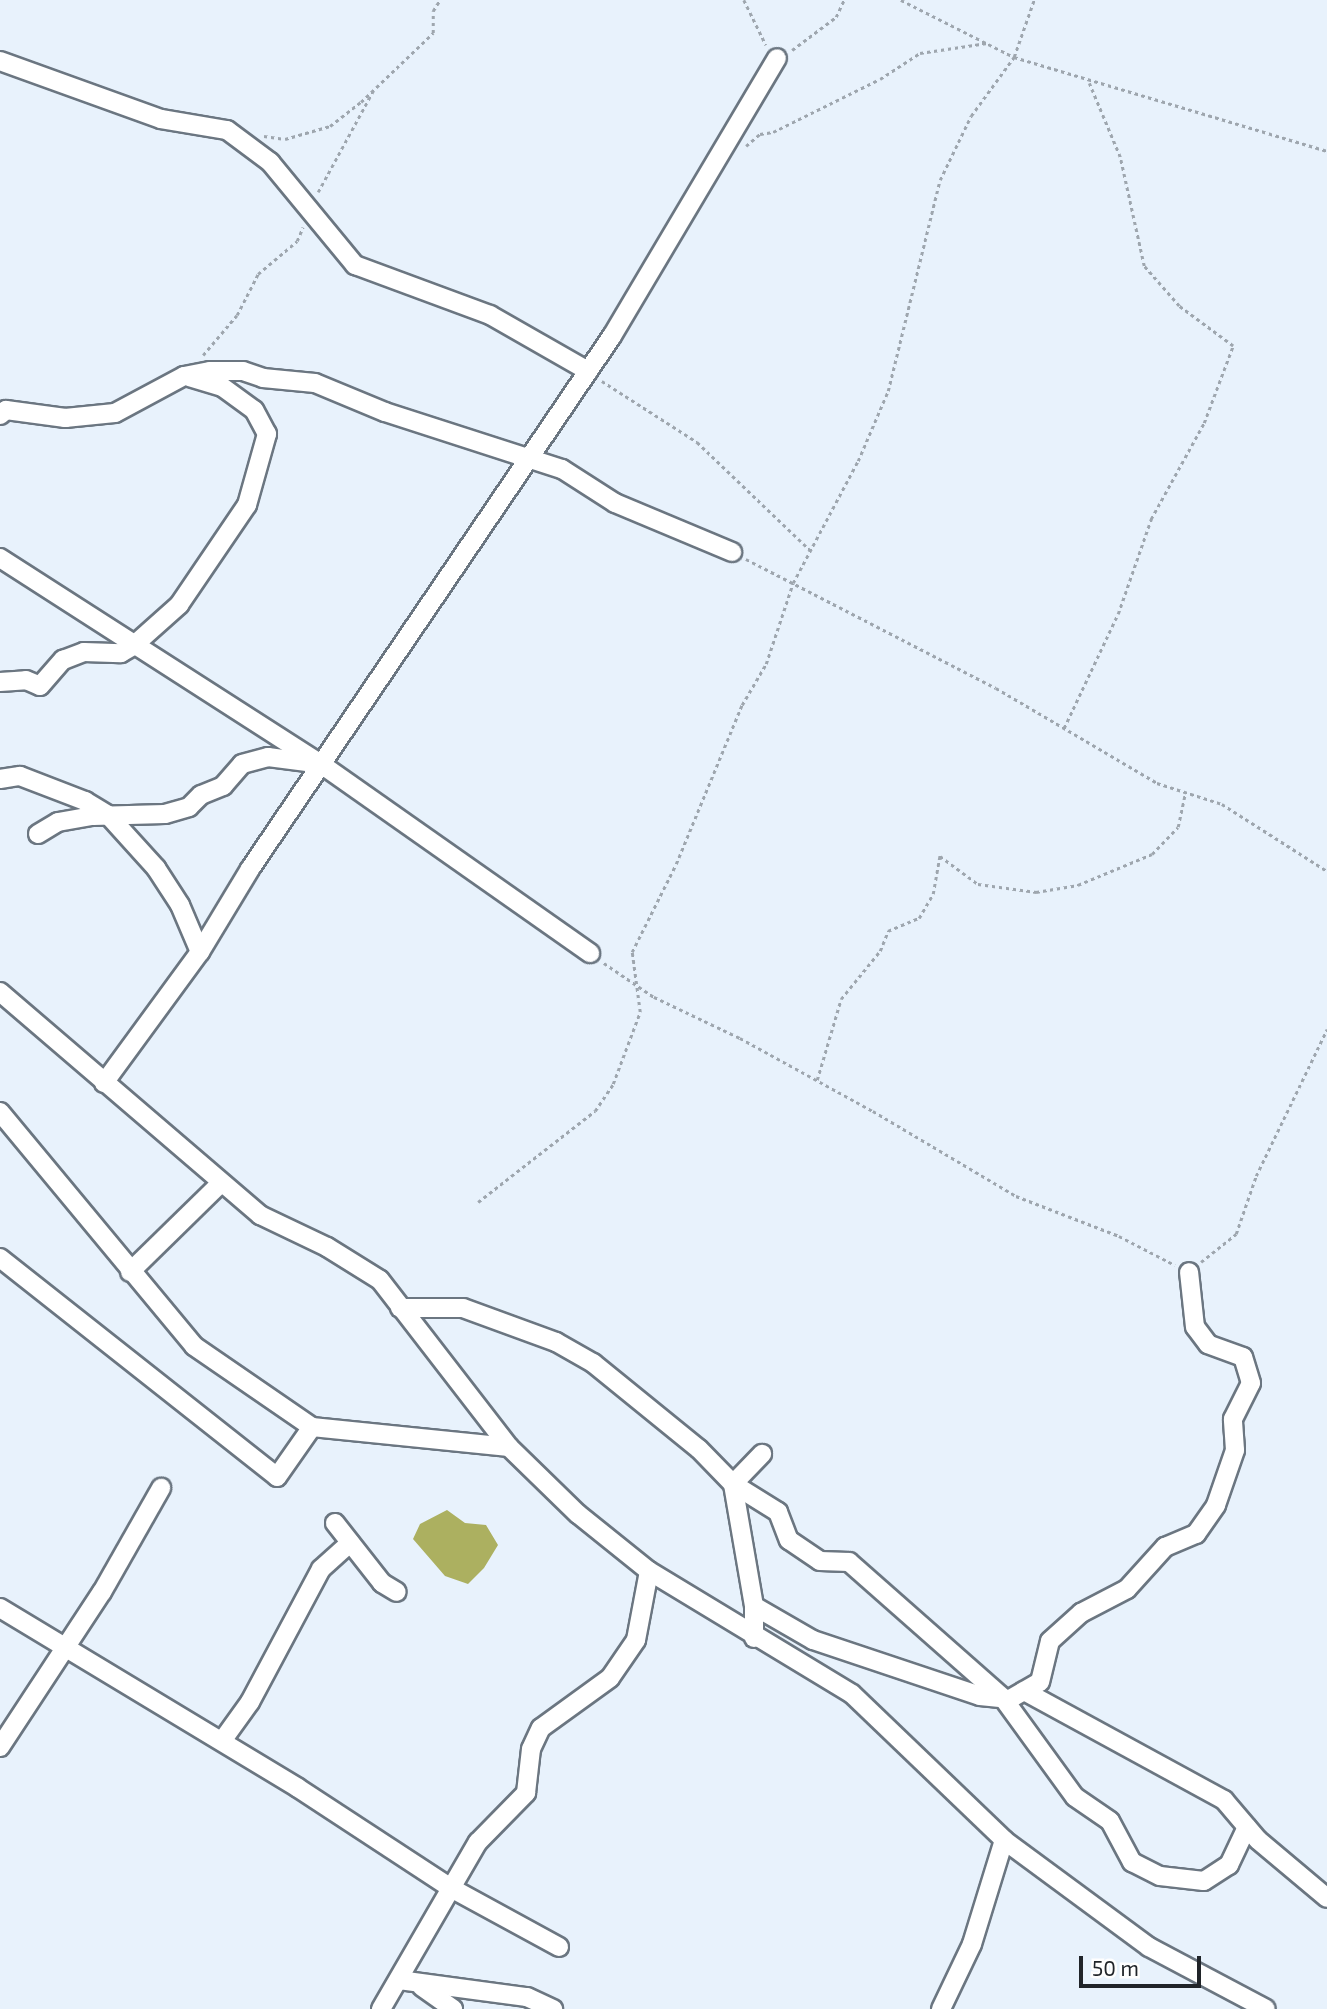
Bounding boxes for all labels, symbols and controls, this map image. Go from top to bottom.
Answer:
scale bar [1082,1942,1204,1986]
text: 50 m [1092,1955,1139,1980]

